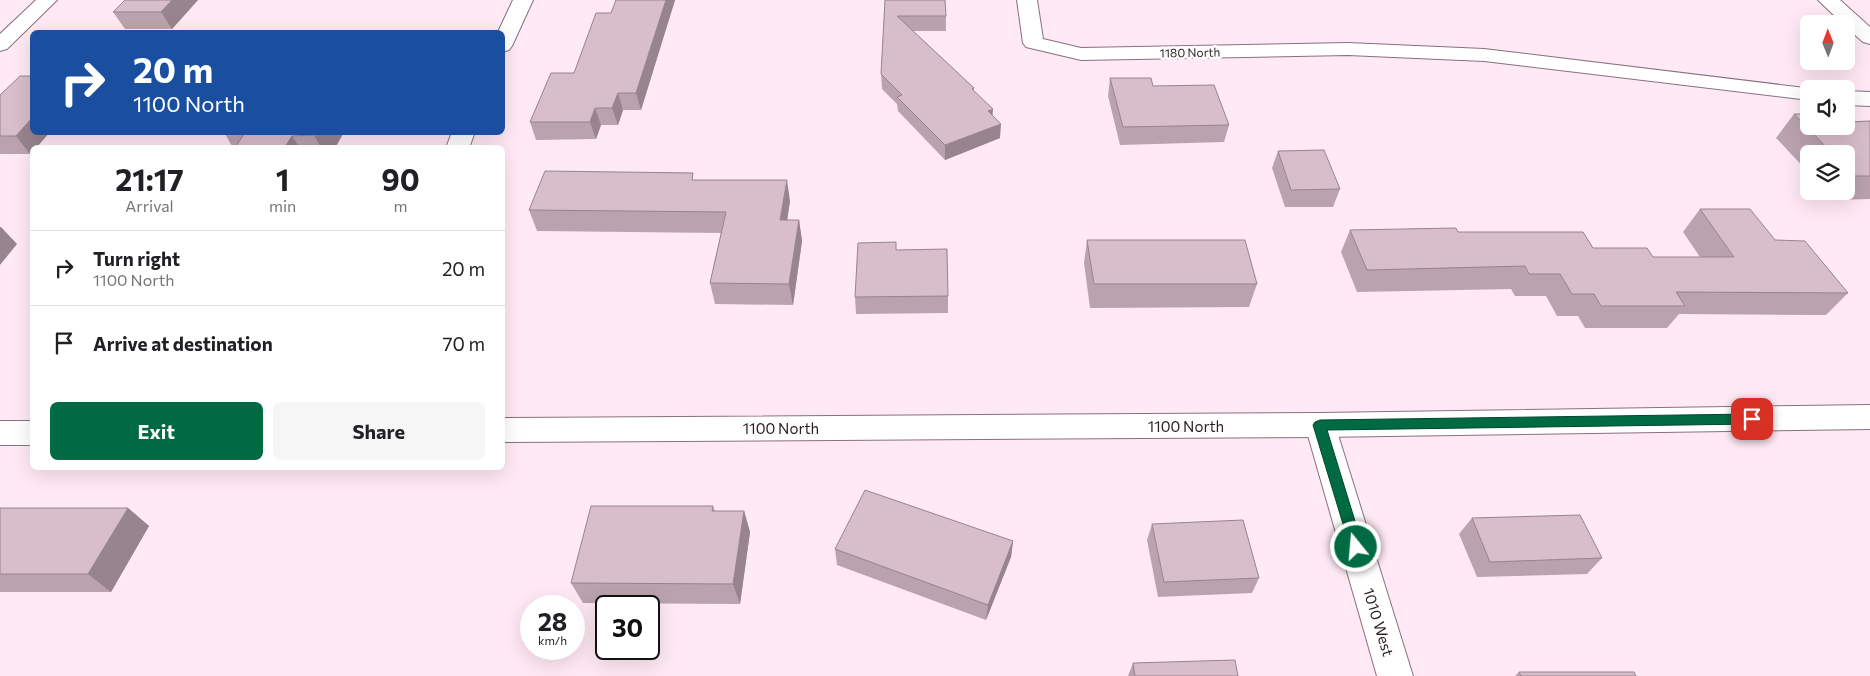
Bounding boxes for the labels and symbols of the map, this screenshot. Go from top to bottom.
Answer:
north arrow [1800,15,1855,70]
street label: 1180 North [1160,44,1220,60]
pin [1731,398,1773,440]
street label: 1100 North [1148,417,1224,435]
street label: 1100 North [743,419,819,437]
position arrow [1329,520,1381,572]
street label: 1010 West [1360,586,1398,658]
speed limit sign: 30 [595,595,660,660]

